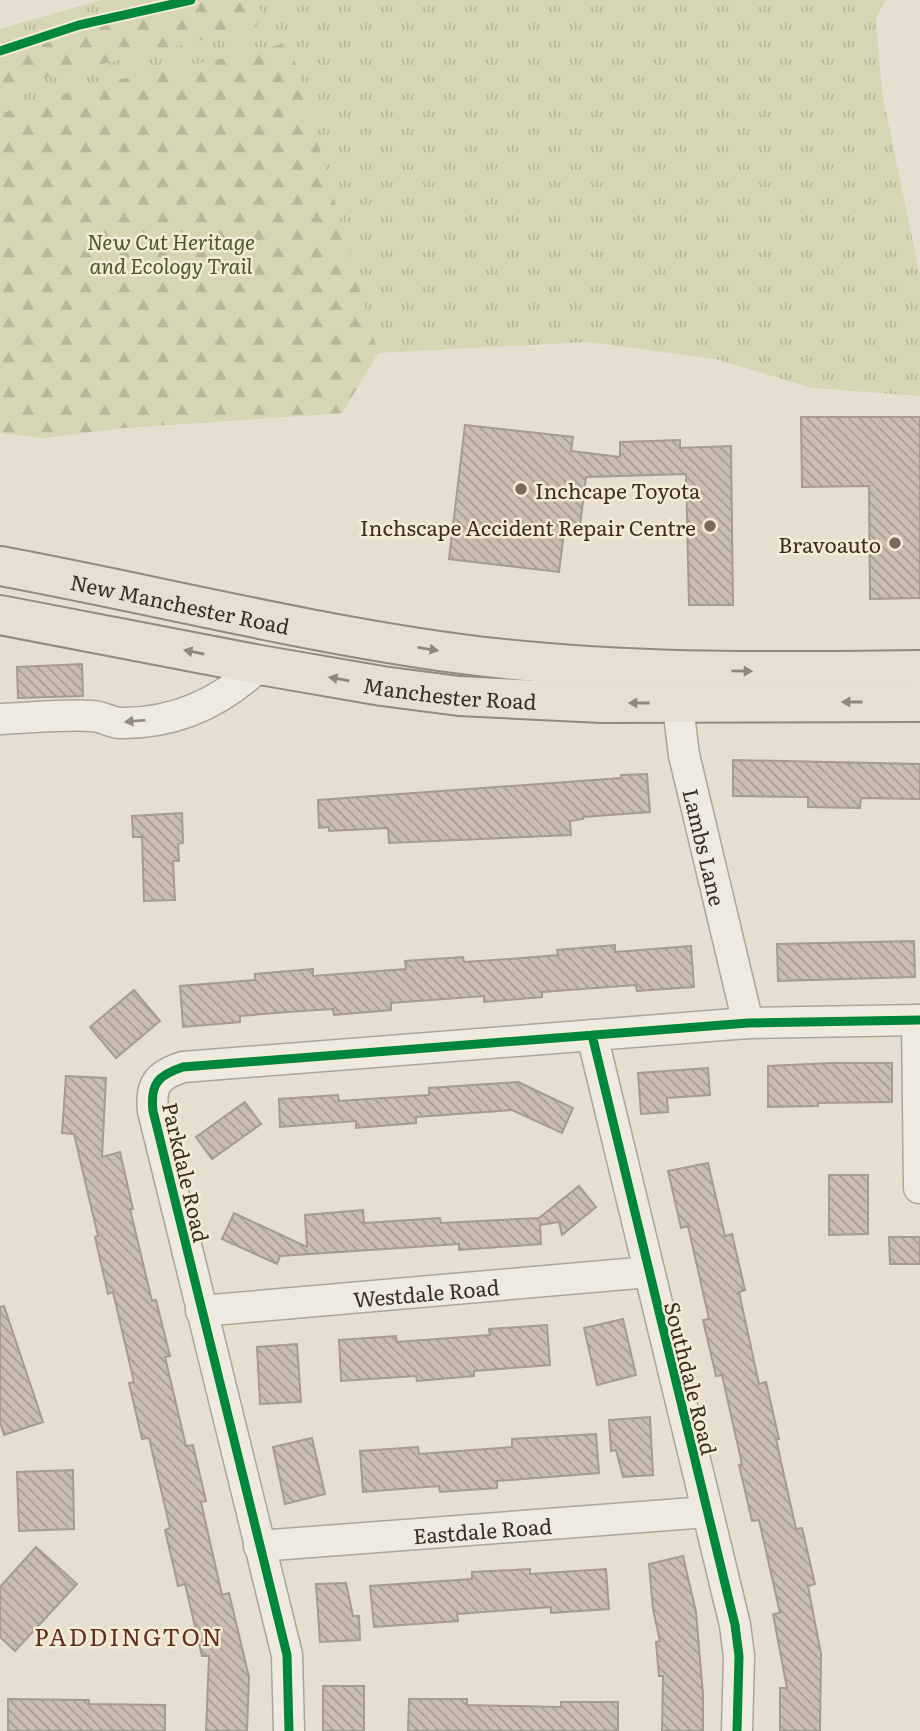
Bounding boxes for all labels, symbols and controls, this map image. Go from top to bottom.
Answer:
park label: New Cut Heritage and Ecology Trail [87,225,255,280]
place label: Inchcape Toyota [535,474,701,505]
marker: Inchcape Toyota [513,481,529,497]
place label: Inchscape Accident Repair Centre [360,511,696,542]
marker: Inchscape Accident Repair Centre [702,518,718,534]
place label: Bravoauto [778,528,881,559]
marker: Bravoauto [887,535,903,551]
street label: New Manchester Road [68,565,293,640]
one-way arrow [417,644,439,655]
one-way arrow [183,646,205,657]
one-way arrow [731,665,753,676]
street label: Manchester Road [361,668,537,715]
one-way arrow [328,673,350,684]
one-way arrow [841,696,863,708]
one-way arrow [628,697,650,709]
one-way arrow [123,716,145,727]
street label: Lambs Lane [677,785,735,909]
street label: Parkdale Road [156,1099,218,1245]
street label: Westdale Road [352,1270,501,1313]
street label: Southdale Road [658,1298,726,1458]
street label: Eastdale Road [412,1508,553,1550]
district label: PADDINGTON [34,1618,224,1653]

